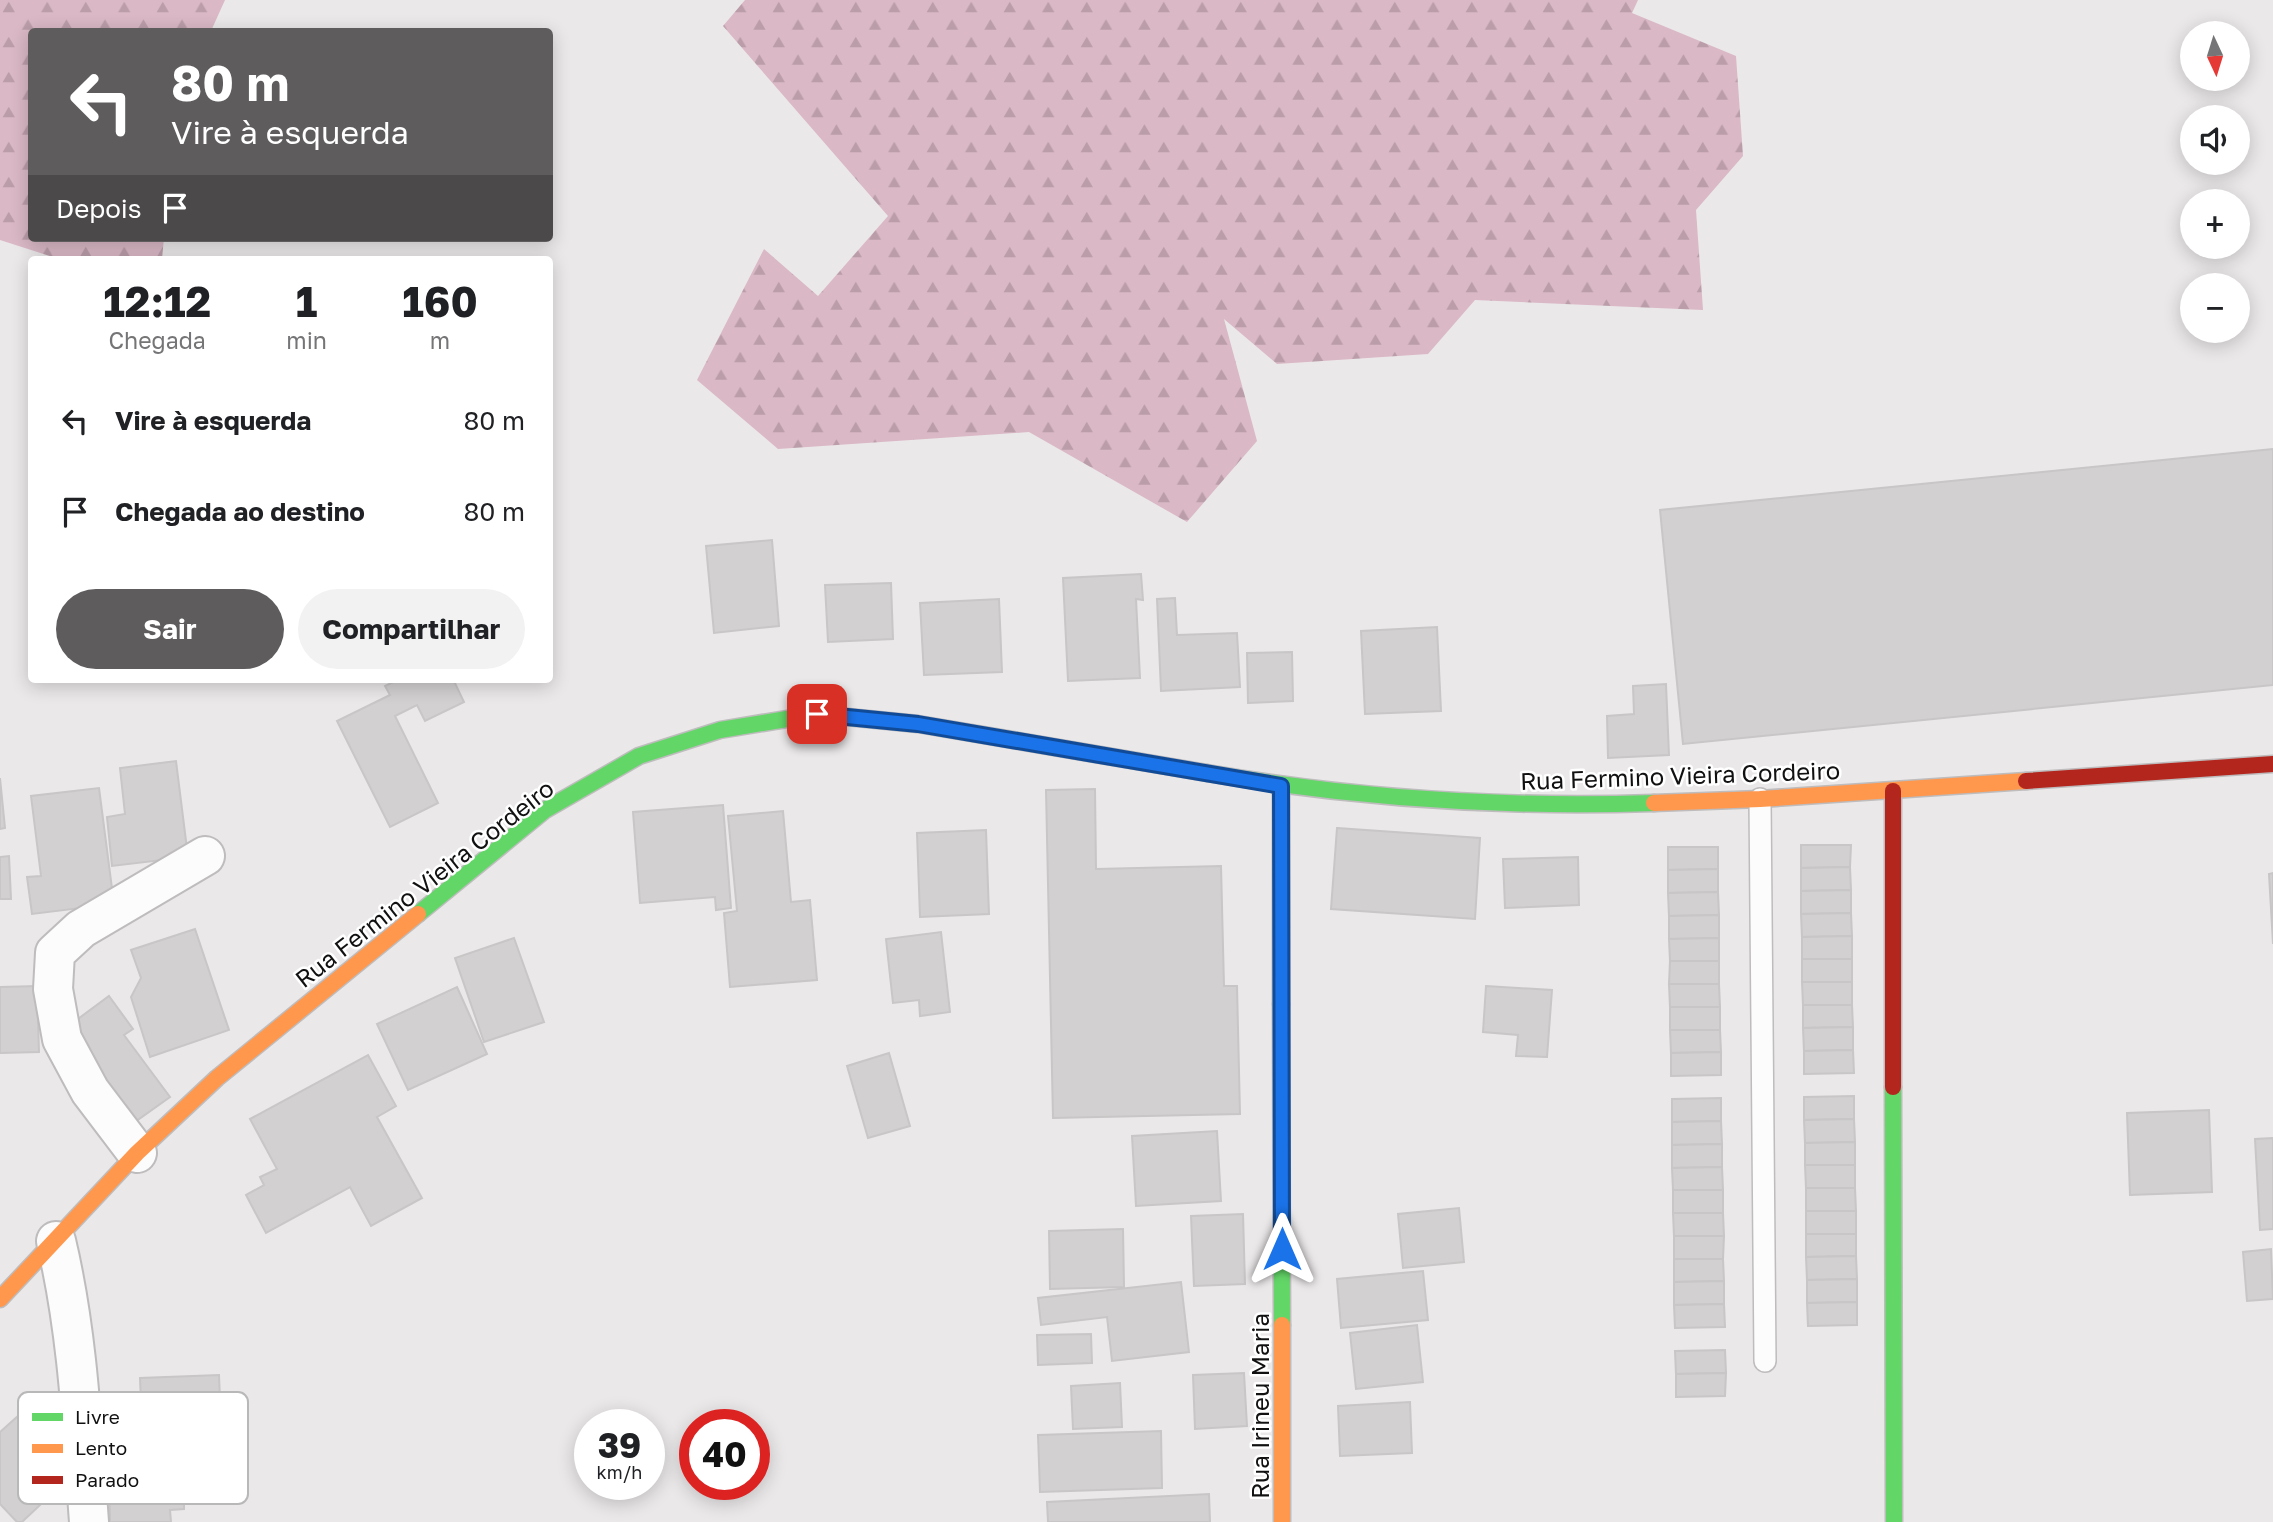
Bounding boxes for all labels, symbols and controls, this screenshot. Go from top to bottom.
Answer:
north arrow [2180,21,2250,91]
map controls [2180,21,2250,343]
text: 80 m [171,53,289,112]
icon: left [56,56,147,147]
button: sound [2180,105,2250,175]
text: Vire à esquerda [171,113,409,151]
icon: arrive [156,189,194,227]
button: + [2180,189,2250,259]
text: Depois [56,193,142,224]
button: − [2180,273,2250,343]
text: 12:12 [103,276,211,326]
text: 1 [296,276,317,326]
text: 160 [402,276,478,326]
text: Chegada [108,326,206,354]
text: min [286,326,327,354]
text: m [430,326,450,354]
icon: left [56,402,94,440]
text: Vire à esquerda [115,405,311,436]
text: 80 m [464,405,525,436]
icon: arrive [56,493,94,531]
text: Chegada ao destino [115,496,365,527]
text: 80 m [464,496,525,527]
button: Sair [56,589,284,669]
button: Compartilhar [298,589,525,669]
pin [787,684,847,744]
icon: arrive [798,695,836,733]
street label: Rua Fermino Vieira Cordeiro [1520,755,1840,795]
street label: Rua Fermino Vieira Cordeiro [289,773,559,993]
position arrow [1245,1212,1319,1286]
street label: Rua Irineu Maria [1245,1313,1274,1499]
legend [18,1392,248,1504]
text: Livre [75,1405,120,1428]
speed limit sign: 40 [679,1409,770,1500]
text: 39 [598,1424,641,1466]
text: Lento [75,1436,127,1459]
text: km/h [597,1461,642,1483]
text: Parado [75,1468,139,1491]

